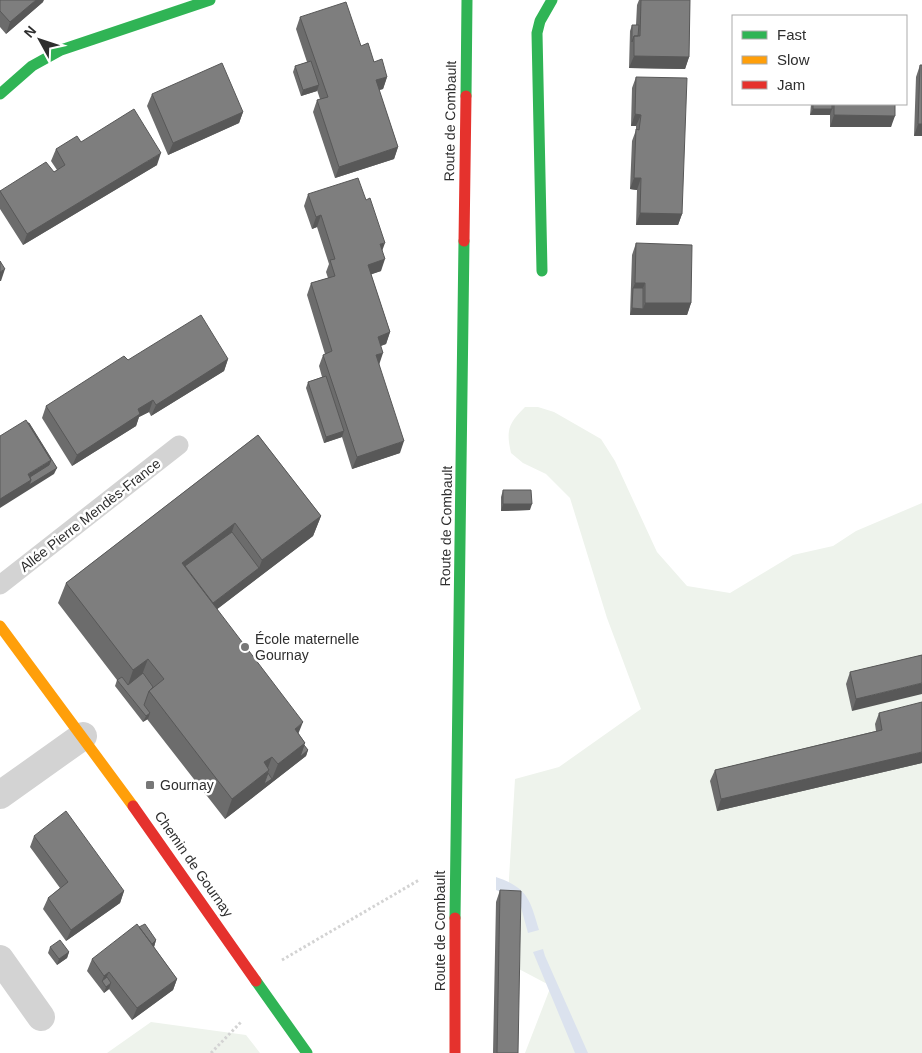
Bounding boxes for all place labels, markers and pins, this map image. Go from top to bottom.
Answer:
place label: École maternelle Gournay [255,631,359,663]
marker: École maternelle Gournay [239,641,251,653]
place label: Gournay [160,777,214,793]
marker: Gournay [144,779,156,791]

